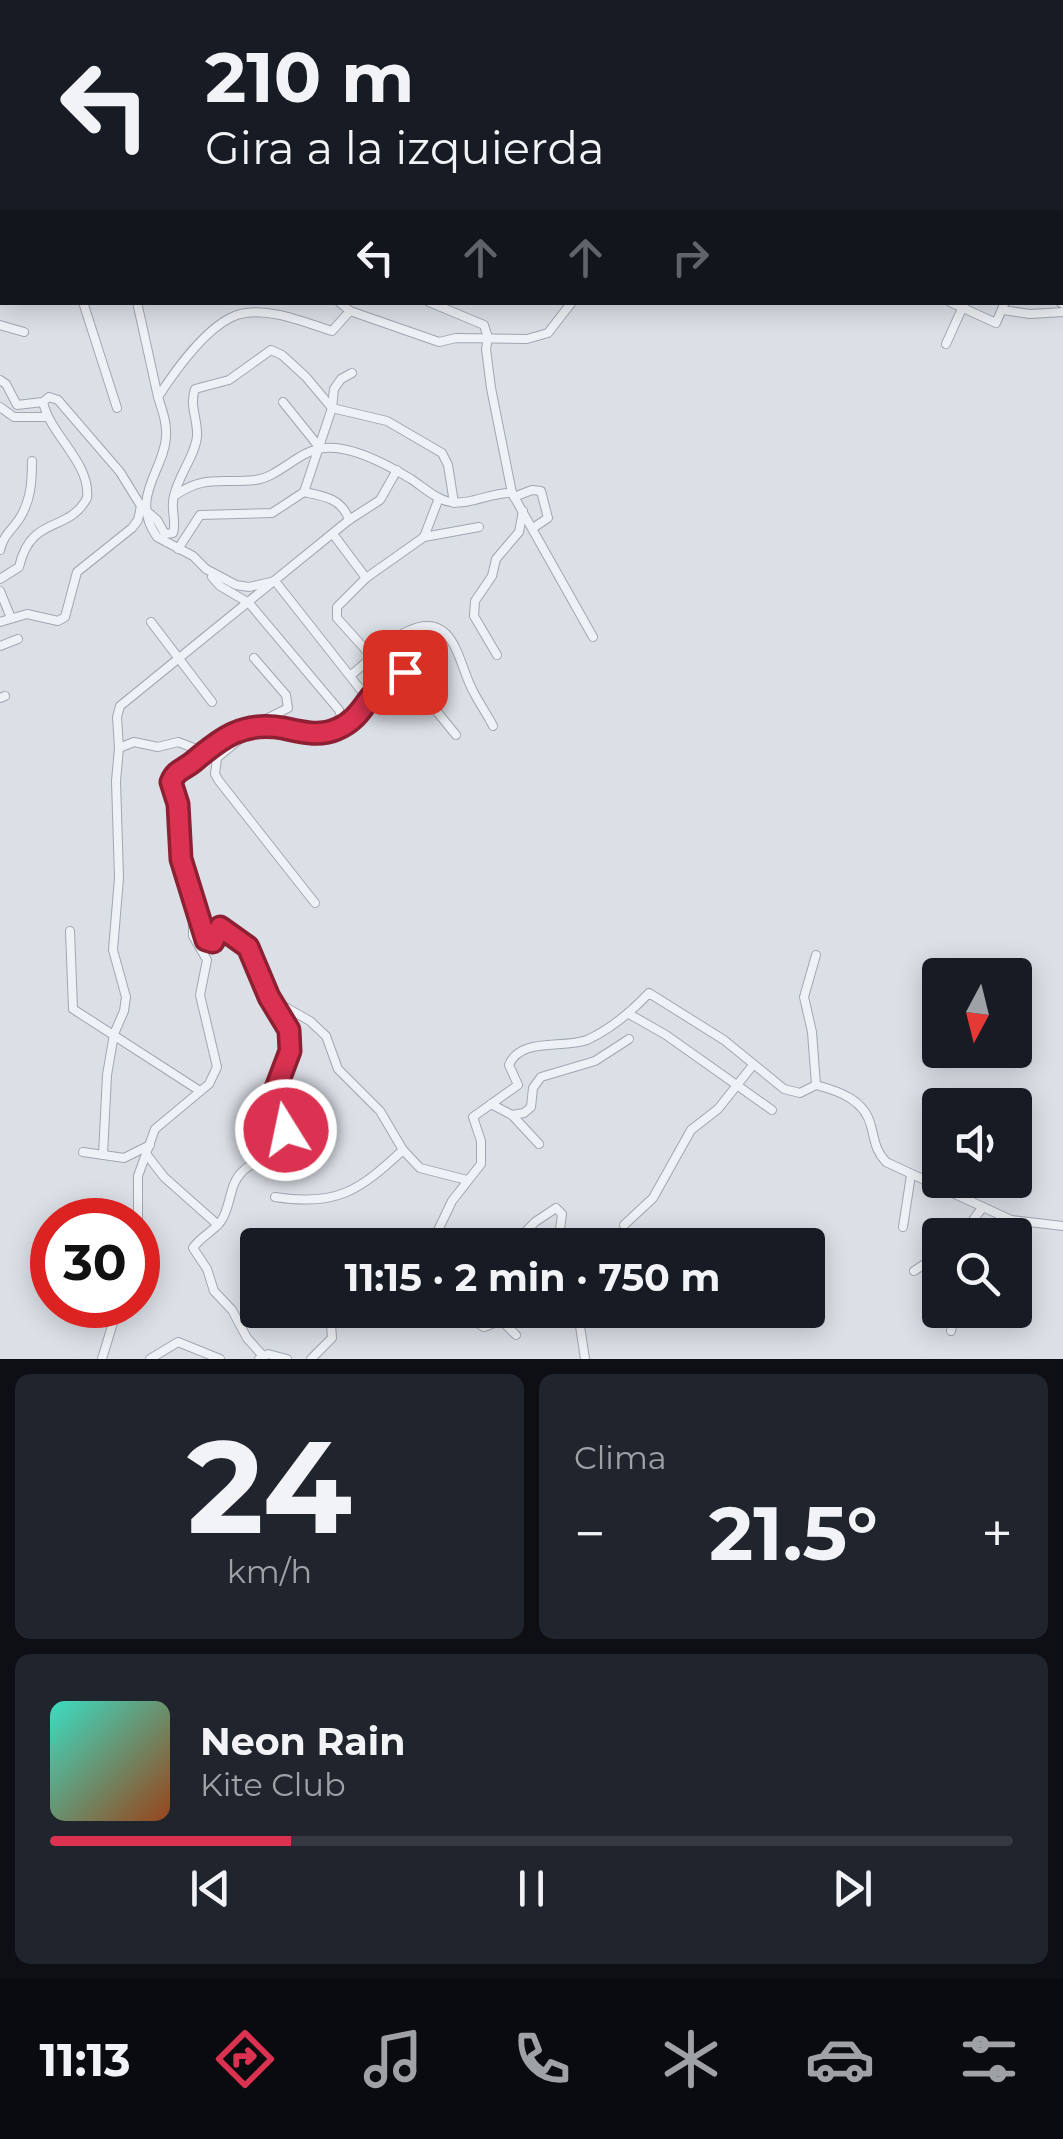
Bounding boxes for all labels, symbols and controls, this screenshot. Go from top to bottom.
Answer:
text: 210 m [205,34,415,120]
icon: left [40,40,170,170]
text: Gira a la izquierda [205,120,605,175]
icon: left [348,230,403,285]
icon: ahead [453,230,508,285]
icon: ahead [558,230,613,285]
icon: right [663,230,718,285]
pin [363,630,448,715]
icon: arrive [378,645,433,700]
north arrow [922,958,1032,1068]
map controls [922,958,1032,1328]
position arrow [234,1078,338,1182]
button: sound [922,1088,1032,1198]
speed limit sign: 30 [30,1198,160,1328]
button: search [922,1218,1032,1328]
text: 11:15 · 2 min · 750 m [345,1254,720,1301]
text: 24 [187,1407,352,1566]
text: Clima [574,1438,667,1477]
text: 21.5° [709,1487,878,1579]
text: − [574,1500,606,1567]
text: + [981,1500,1013,1567]
text: km/h [227,1552,312,1591]
text: Neon Rain [200,1718,405,1765]
text: Kite Club [200,1765,346,1804]
icon: previous [183,1861,238,1916]
icon: pause [504,1861,559,1916]
icon: next [825,1861,880,1916]
icon: directions [210,2024,280,2094]
icon: music [358,2024,428,2094]
icon: phone [507,2024,577,2094]
icon: climate [656,2024,726,2094]
icon: car [805,2024,875,2094]
icon: filters [954,2024,1024,2094]
text: 11:13 [39,2032,131,2087]

